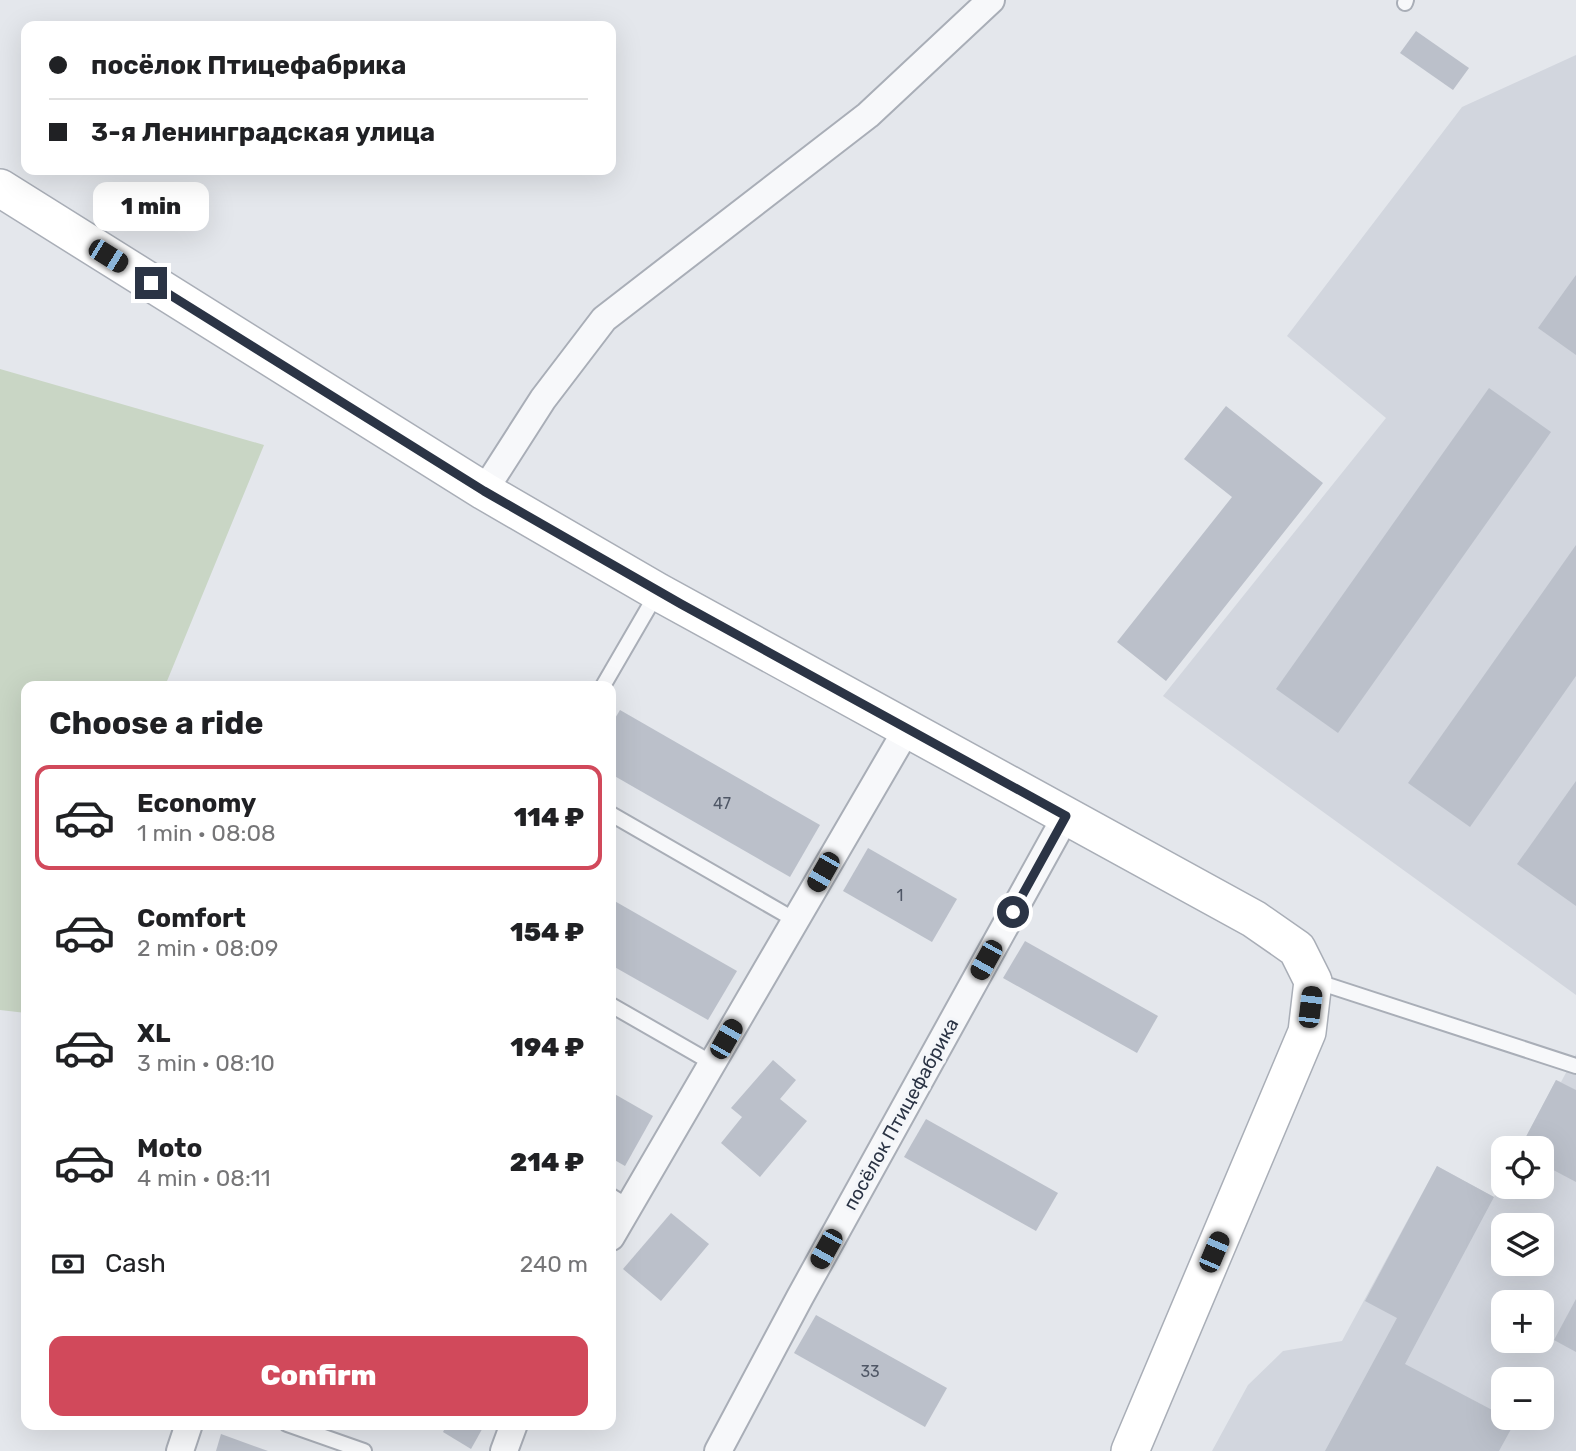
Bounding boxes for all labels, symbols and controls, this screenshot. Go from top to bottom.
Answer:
text: посёлок Птицефабрика [91,50,406,81]
text: 3-я Ленинградская улица [91,117,435,148]
callout: 1 min [93,182,209,230]
text: 1 min [121,192,181,220]
car [85,236,132,276]
route end [135,267,167,299]
text: Choose a ride [49,704,263,742]
icon: car [53,786,116,849]
text: Economy [137,788,256,819]
house number: 47 [713,794,731,813]
text: 114 ₽ [514,802,584,833]
text: 1 min · 08:08 [137,819,276,847]
car [804,849,843,895]
house number: 1 [897,886,903,905]
route start [997,896,1029,928]
icon: car [53,901,116,964]
text: Comfort [137,903,246,934]
text: 154 ₽ [510,917,584,948]
text: 2 min · 08:09 [137,934,278,962]
car [967,937,1006,983]
car [1298,985,1323,1029]
street label: посёлок Птицефабрика [839,1014,963,1214]
icon: car [53,1016,116,1079]
car [707,1016,746,1062]
text: XL [137,1018,170,1049]
text: 194 ₽ [510,1032,584,1063]
text: 3 min · 08:10 [137,1049,275,1077]
icon: car [53,1131,116,1194]
text: Moto [137,1133,202,1164]
map controls [1491,1136,1554,1430]
button: locate [1491,1136,1554,1199]
text: 214 ₽ [510,1147,584,1178]
text: 4 min · 08:11 [137,1164,271,1192]
button: layers [1491,1213,1554,1276]
car [807,1226,846,1272]
car [1197,1229,1232,1275]
icon: cash [49,1245,87,1283]
text: Cash [105,1248,166,1279]
text: 240 m [520,1250,588,1278]
button: + [1491,1290,1554,1353]
button: Confirm [49,1336,588,1416]
house number: 33 [860,1362,880,1381]
button: − [1491,1367,1554,1430]

